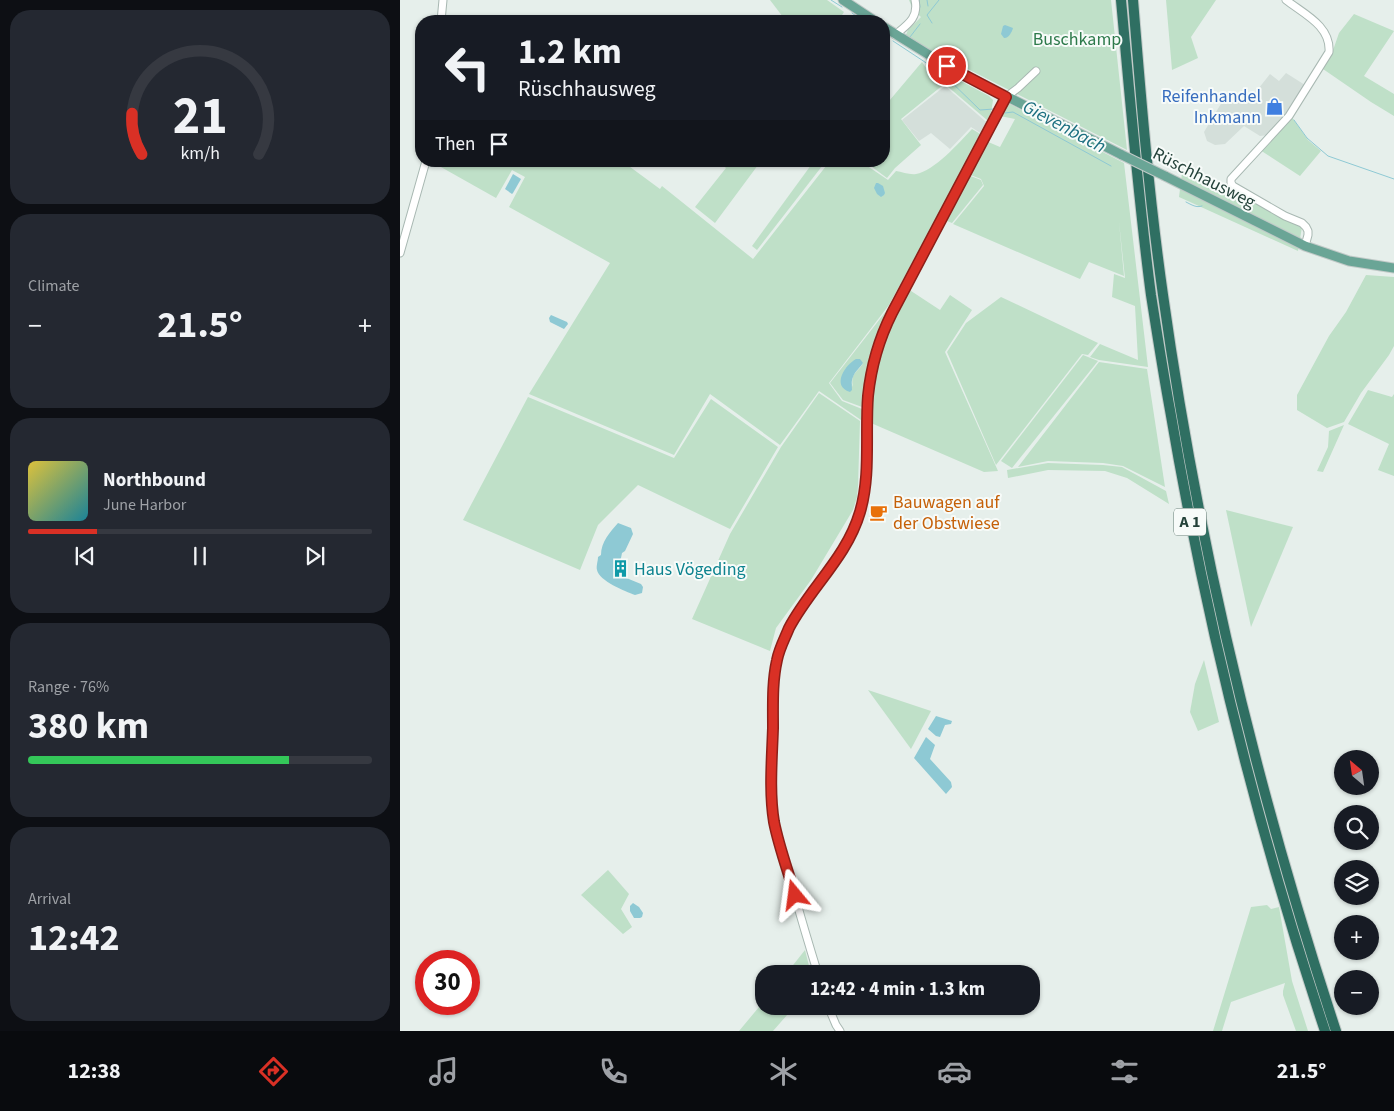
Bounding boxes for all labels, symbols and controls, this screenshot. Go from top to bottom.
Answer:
text: 1.2 km [518,27,622,77]
park label: Buschkamp [1033,27,1121,52]
icon: left [435,35,500,100]
pin [926,45,968,87]
icon: arrive [933,52,961,80]
text: Rüschhausweg [518,73,655,105]
text: 21 [173,80,227,154]
place label: Reifenhandel Inkmann [1162,84,1261,130]
water label: Gievenbach [1018,94,1110,160]
shop icon: Reifenhandel Inkmann [1265,96,1285,116]
icon: arrive [485,130,513,158]
text: Then [435,131,475,158]
text: km/h [180,141,220,166]
street label: Rüschhausweg [1148,141,1260,215]
text: Climate [28,275,79,297]
text: 21.5° [157,298,243,352]
text: − [28,306,42,346]
text: + [358,306,372,346]
text: Northbound [103,467,206,494]
place label: Bauwagen auf der Obstwiese [893,490,1000,536]
text: June Harbor [103,494,186,516]
cafe icon: Bauwagen auf der Obstwiese [869,502,889,522]
road number: A 1 [1174,508,1206,536]
icon: previous [71,542,99,570]
icon: pause [186,542,214,570]
icon: next [301,542,329,570]
place label: Haus Vögeding [634,557,746,582]
building icon: Haus Vögeding [610,559,630,579]
text: Range · 76% [28,676,109,698]
text: 380 km [28,699,149,753]
north arrow [1334,750,1379,795]
map controls [1334,750,1379,1015]
button: search [1334,805,1379,850]
button: layers [1334,860,1379,905]
position arrow [768,868,820,920]
text: Arrival [28,888,71,910]
text: 12:42 [28,911,120,965]
button: + [1334,915,1379,960]
speed limit sign: 30 [415,950,480,1015]
button: − [1334,970,1379,1015]
text: 12:42 · 4 min · 1.3 km [810,976,985,1003]
icon: directions [256,1054,291,1089]
icon: music [426,1054,461,1089]
icon: phone [596,1054,631,1089]
icon: climate [766,1054,801,1089]
icon: car [937,1054,972,1089]
icon: filters [1107,1054,1142,1089]
text: 12:38 [68,1055,121,1087]
text: 21.5° [1277,1055,1326,1087]

